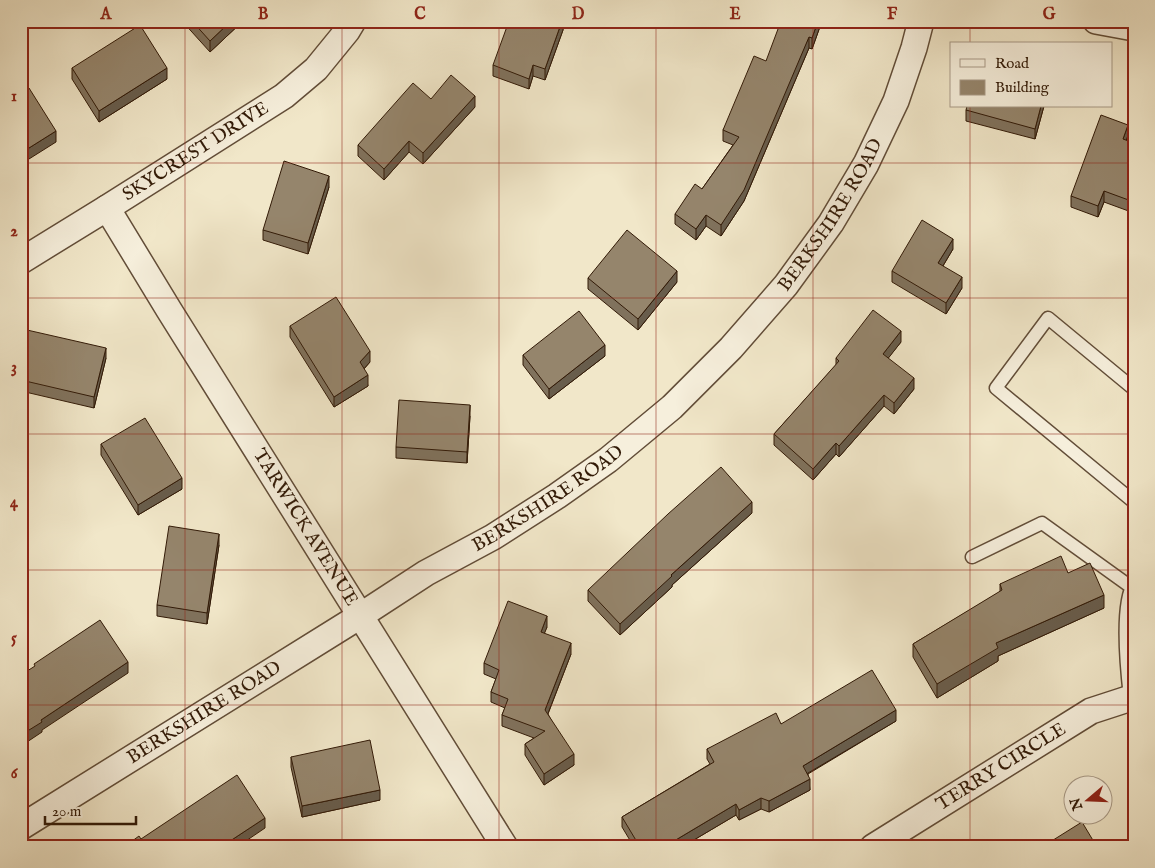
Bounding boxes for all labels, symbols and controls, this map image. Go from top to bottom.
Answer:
text: A [100,5,113,25]
text: B [258,5,269,25]
text: C [414,5,426,25]
text: D [572,5,585,25]
text: E [729,5,741,25]
text: F [887,5,898,25]
text: G [1043,5,1056,25]
legend [950,42,1112,108]
text: Road [995,54,1030,73]
text: Building [995,78,1050,97]
text: 1 [11,87,17,107]
street label: SKYCREST DRIVE [118,97,273,207]
street label: BERKSHIRE ROAD [773,135,888,296]
text: 2 [10,222,18,242]
text: 3 [11,358,17,378]
street label: BERKSHIRE ROAD [468,440,629,558]
street label: TARWICK AVENUE [247,445,363,611]
text: 4 [10,493,19,513]
text: 5 [11,629,17,649]
street label: BERKSHIRE ROAD [123,656,286,770]
street label: TERRY CIRCLE [932,718,1071,817]
text: 6 [11,764,19,784]
north arrow [1062,776,1112,826]
scale bar [45,793,136,825]
text: N [1066,795,1087,814]
text: 20 m [52,802,82,821]

